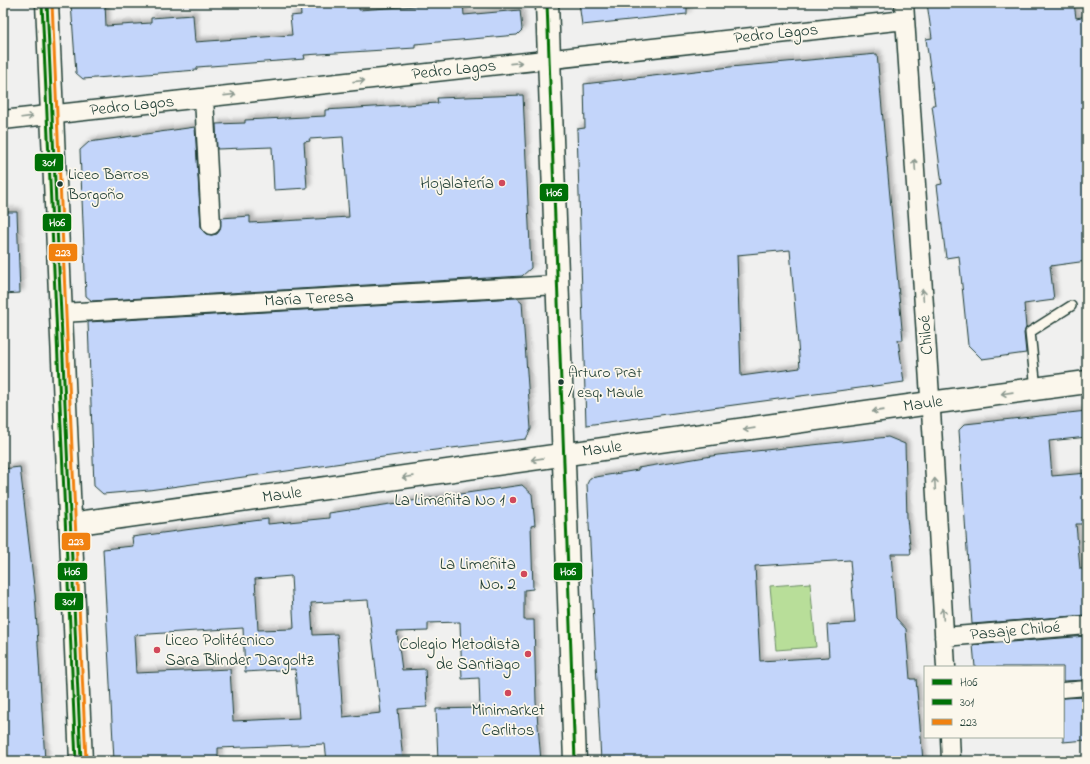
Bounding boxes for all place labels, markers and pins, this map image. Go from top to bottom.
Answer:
place label: Liceo Barros Borgoño [67,163,149,207]
place label: Hojalatería [420,171,494,196]
marker: Hojalatería [497,178,507,188]
marker: Liceo Barros Borgoño [55,179,65,189]
place label: Arturo Prat / esq. Maule [568,361,644,405]
marker: Arturo Prat / esq. Maule [556,377,566,387]
place label: La Limeñita No 1 [395,488,506,513]
marker: La Limeñita No 1 [508,495,518,505]
place label: La Limeñita No. 2 [440,552,516,597]
marker: La Limeñita No. 2 [519,569,529,579]
place label: Liceo Politécnico Sara Blinder Dargoltz [165,628,315,675]
place label: Colegio Metodista de Santiago [399,632,520,679]
marker: Liceo Politécnico Sara Blinder Dargoltz [152,645,162,655]
marker: Colegio Metodista de Santiago [523,649,533,659]
marker: Minimarket Carlitos [503,688,513,698]
place label: Minimarket Carlitos [471,698,545,743]

